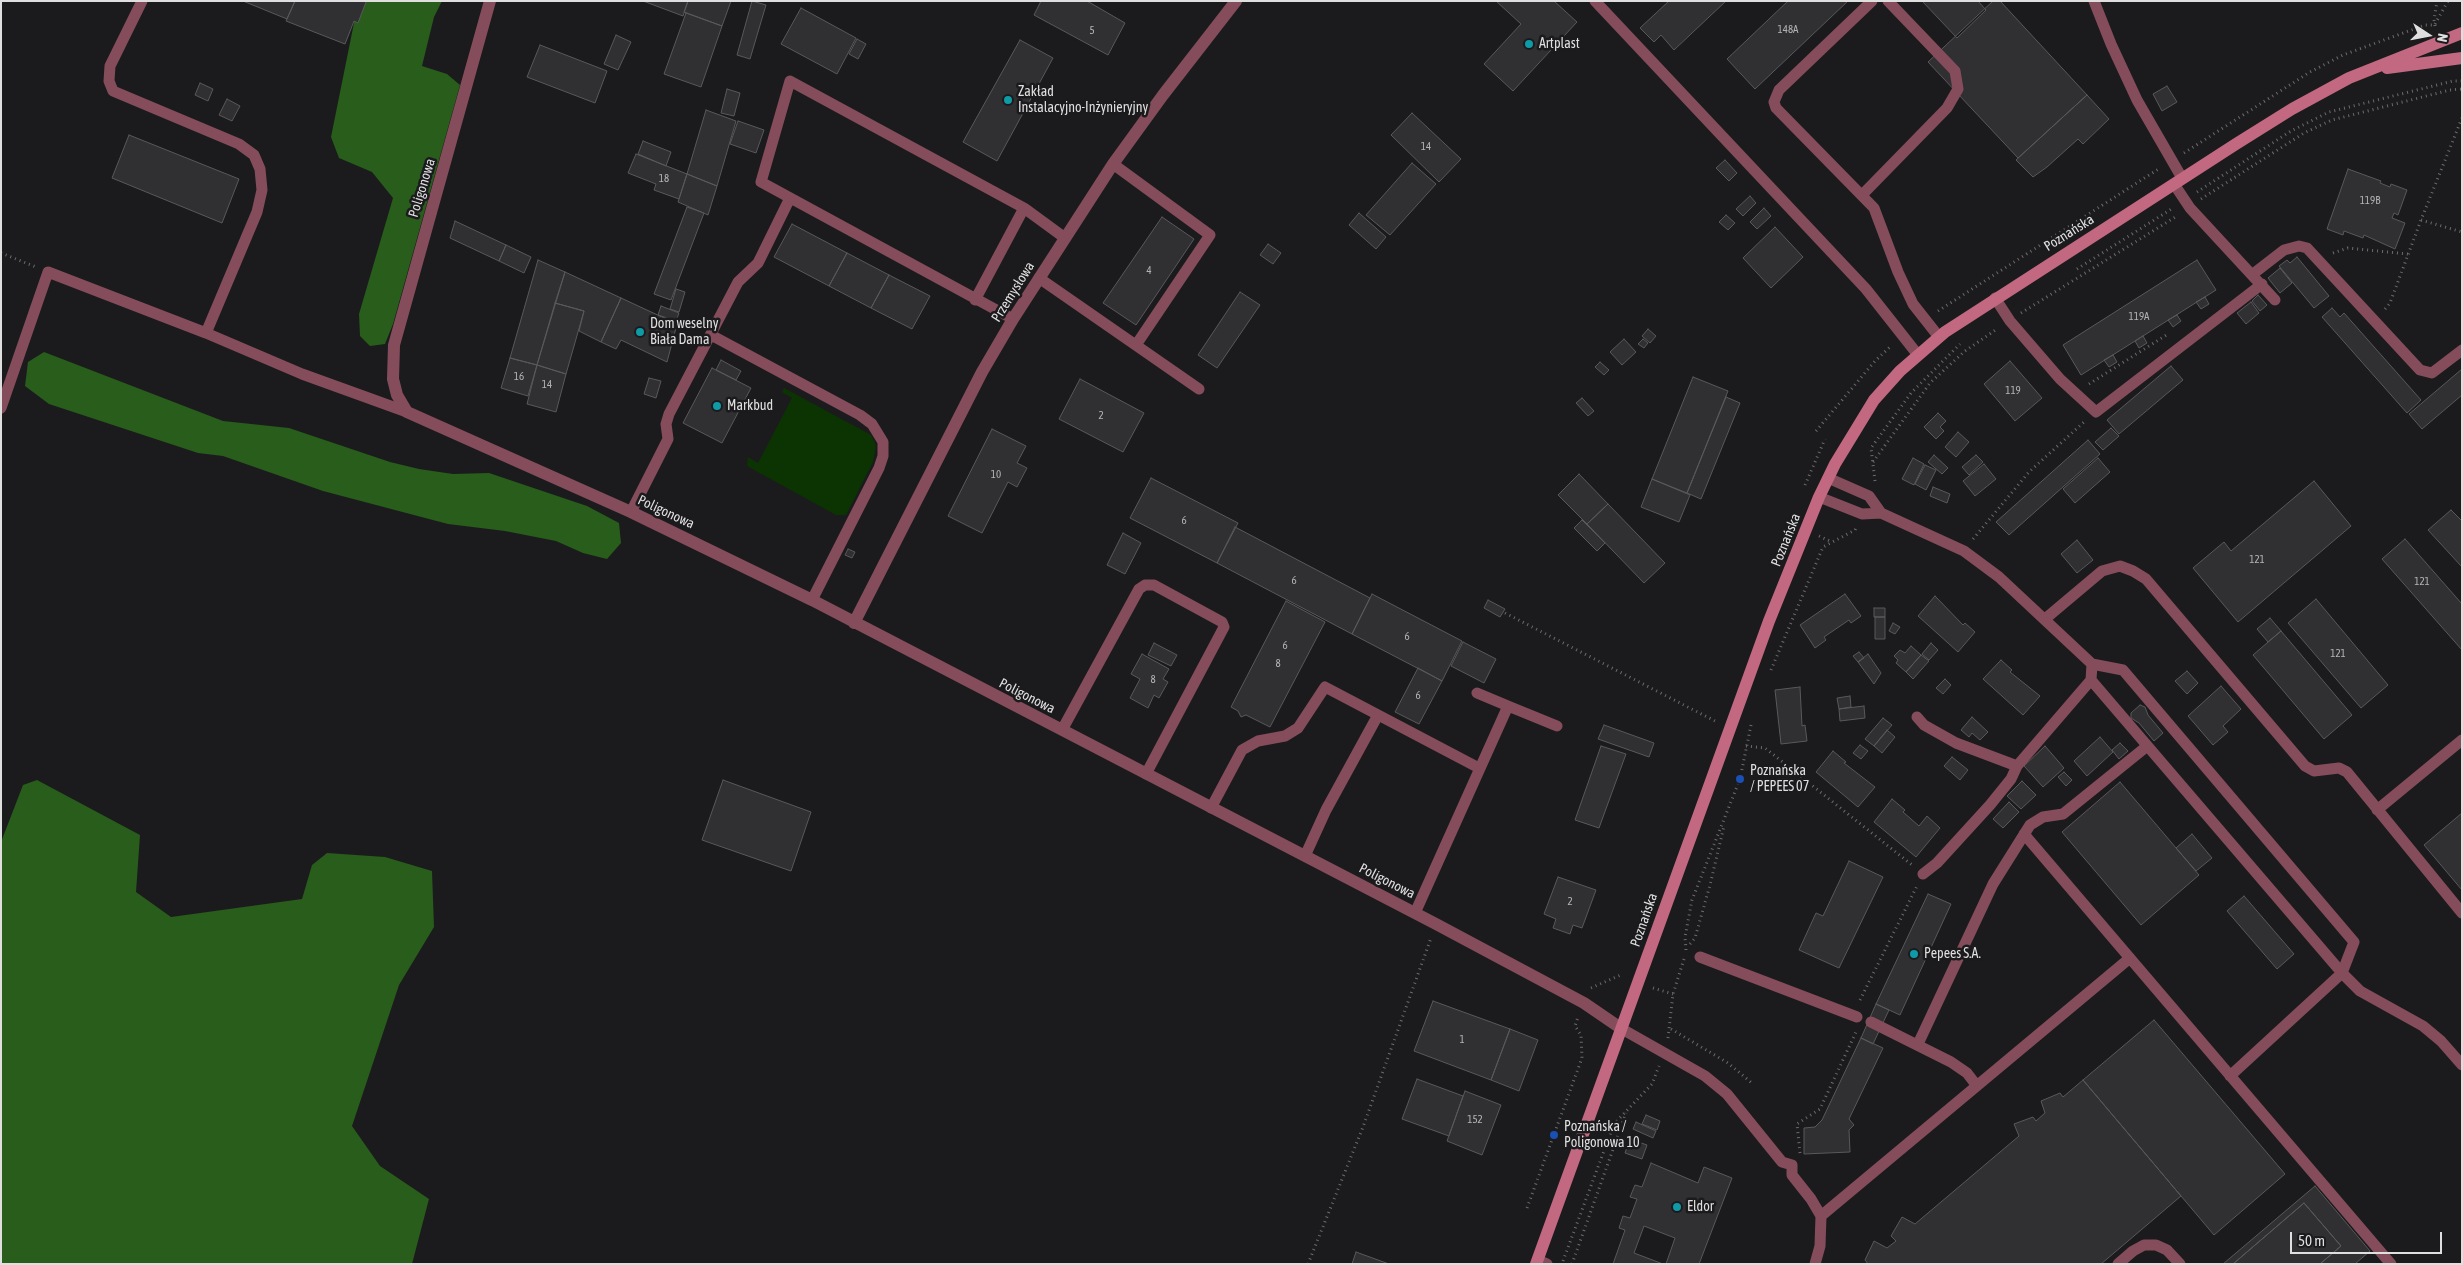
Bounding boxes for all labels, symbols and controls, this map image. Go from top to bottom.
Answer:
north arrow [2403,10,2453,60]
house number: 148A [1778,23,1798,37]
house number: 5 [1089,24,1095,38]
text: N [2434,32,2451,43]
place label: Artplast [1539,36,1580,52]
marker: Artplast [1523,38,1535,50]
place label: Zakład Instalacyjno-Inżynieryjny [1018,84,1148,116]
marker: Zakład Instalacyjno-Inżynieryjny [1002,94,1014,106]
house number: 14 [1421,140,1431,154]
street label: Poligonowa [405,157,439,219]
house number: 18 [659,172,669,186]
house number: 119B [2360,194,2380,208]
street label: Poznańska [2041,211,2097,255]
street label: Przemysłowa [988,259,1038,325]
house number: 4 [1146,264,1152,278]
house number: 119A [2129,310,2149,324]
place label: Dom weselny Biała Dama [650,316,719,348]
marker: Dom weselny Biała Dama [634,326,646,338]
house number: 16 [514,370,524,384]
house number: 14 [542,378,552,392]
house number: 119 [2005,384,2021,398]
place label: Markbud [727,398,773,414]
marker: Markbud [711,400,723,412]
house number: 2 [1098,409,1104,423]
house number: 10 [991,468,1001,482]
street label: Poligonowa [635,492,697,532]
street label: Poznańska [1768,511,1804,569]
house number: 6 [1181,514,1187,528]
house number: 121 [2249,553,2265,567]
house number: 6 [1291,574,1297,588]
house number: 121 [2414,575,2430,589]
house number: 6 [1404,630,1410,644]
house number: 6 [1282,639,1288,653]
house number: 121 [2330,647,2346,661]
house number: 8 [1275,657,1281,671]
house number: 8 [1150,673,1156,687]
street label: Poligonowa [996,675,1058,717]
house number: 6 [1415,689,1421,703]
place label: Poznańska / PEPEES 07 [1750,763,1809,796]
marker: Poznańska / PEPEES 07 [1734,773,1746,785]
street label: Poligonowa [1356,860,1418,902]
street label: Poznańska [1627,891,1661,949]
house number: 2 [1567,895,1573,909]
place label: Pepees S.A. [1924,946,1981,962]
marker: Pepees S.A. [1908,948,1920,960]
house number: 1 [1459,1033,1465,1047]
house number: 152 [1467,1113,1483,1127]
place label: Poznańska / Poligonowa 10 [1564,1119,1640,1152]
marker: Poznańska / Poligonowa 10 [1548,1129,1560,1141]
place label: Eldor [1687,1199,1714,1215]
marker: Eldor [1671,1201,1683,1213]
scale bar [2293,1222,2446,1254]
text: 50 m [2298,1232,2325,1249]

